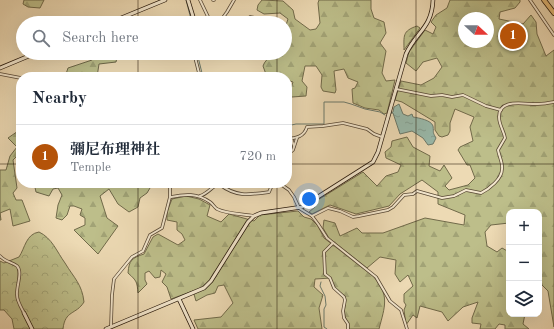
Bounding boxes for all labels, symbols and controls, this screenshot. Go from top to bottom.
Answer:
north arrow [458,12,494,48]
search box [16,16,292,60]
pin: 1 [500,21,526,51]
icon: search [30,27,52,49]
text: Search here [62,31,139,46]
text: Nearby [32,90,87,107]
text: 彌尼布理神社 [70,143,160,158]
text: 1 [41,150,49,163]
text: 720 m [239,150,276,163]
text: Temple [70,161,111,174]
your location [299,189,319,209]
map controls [506,209,542,317]
button: + [506,209,542,245]
button: − [506,245,542,281]
button: layers [506,281,542,317]

